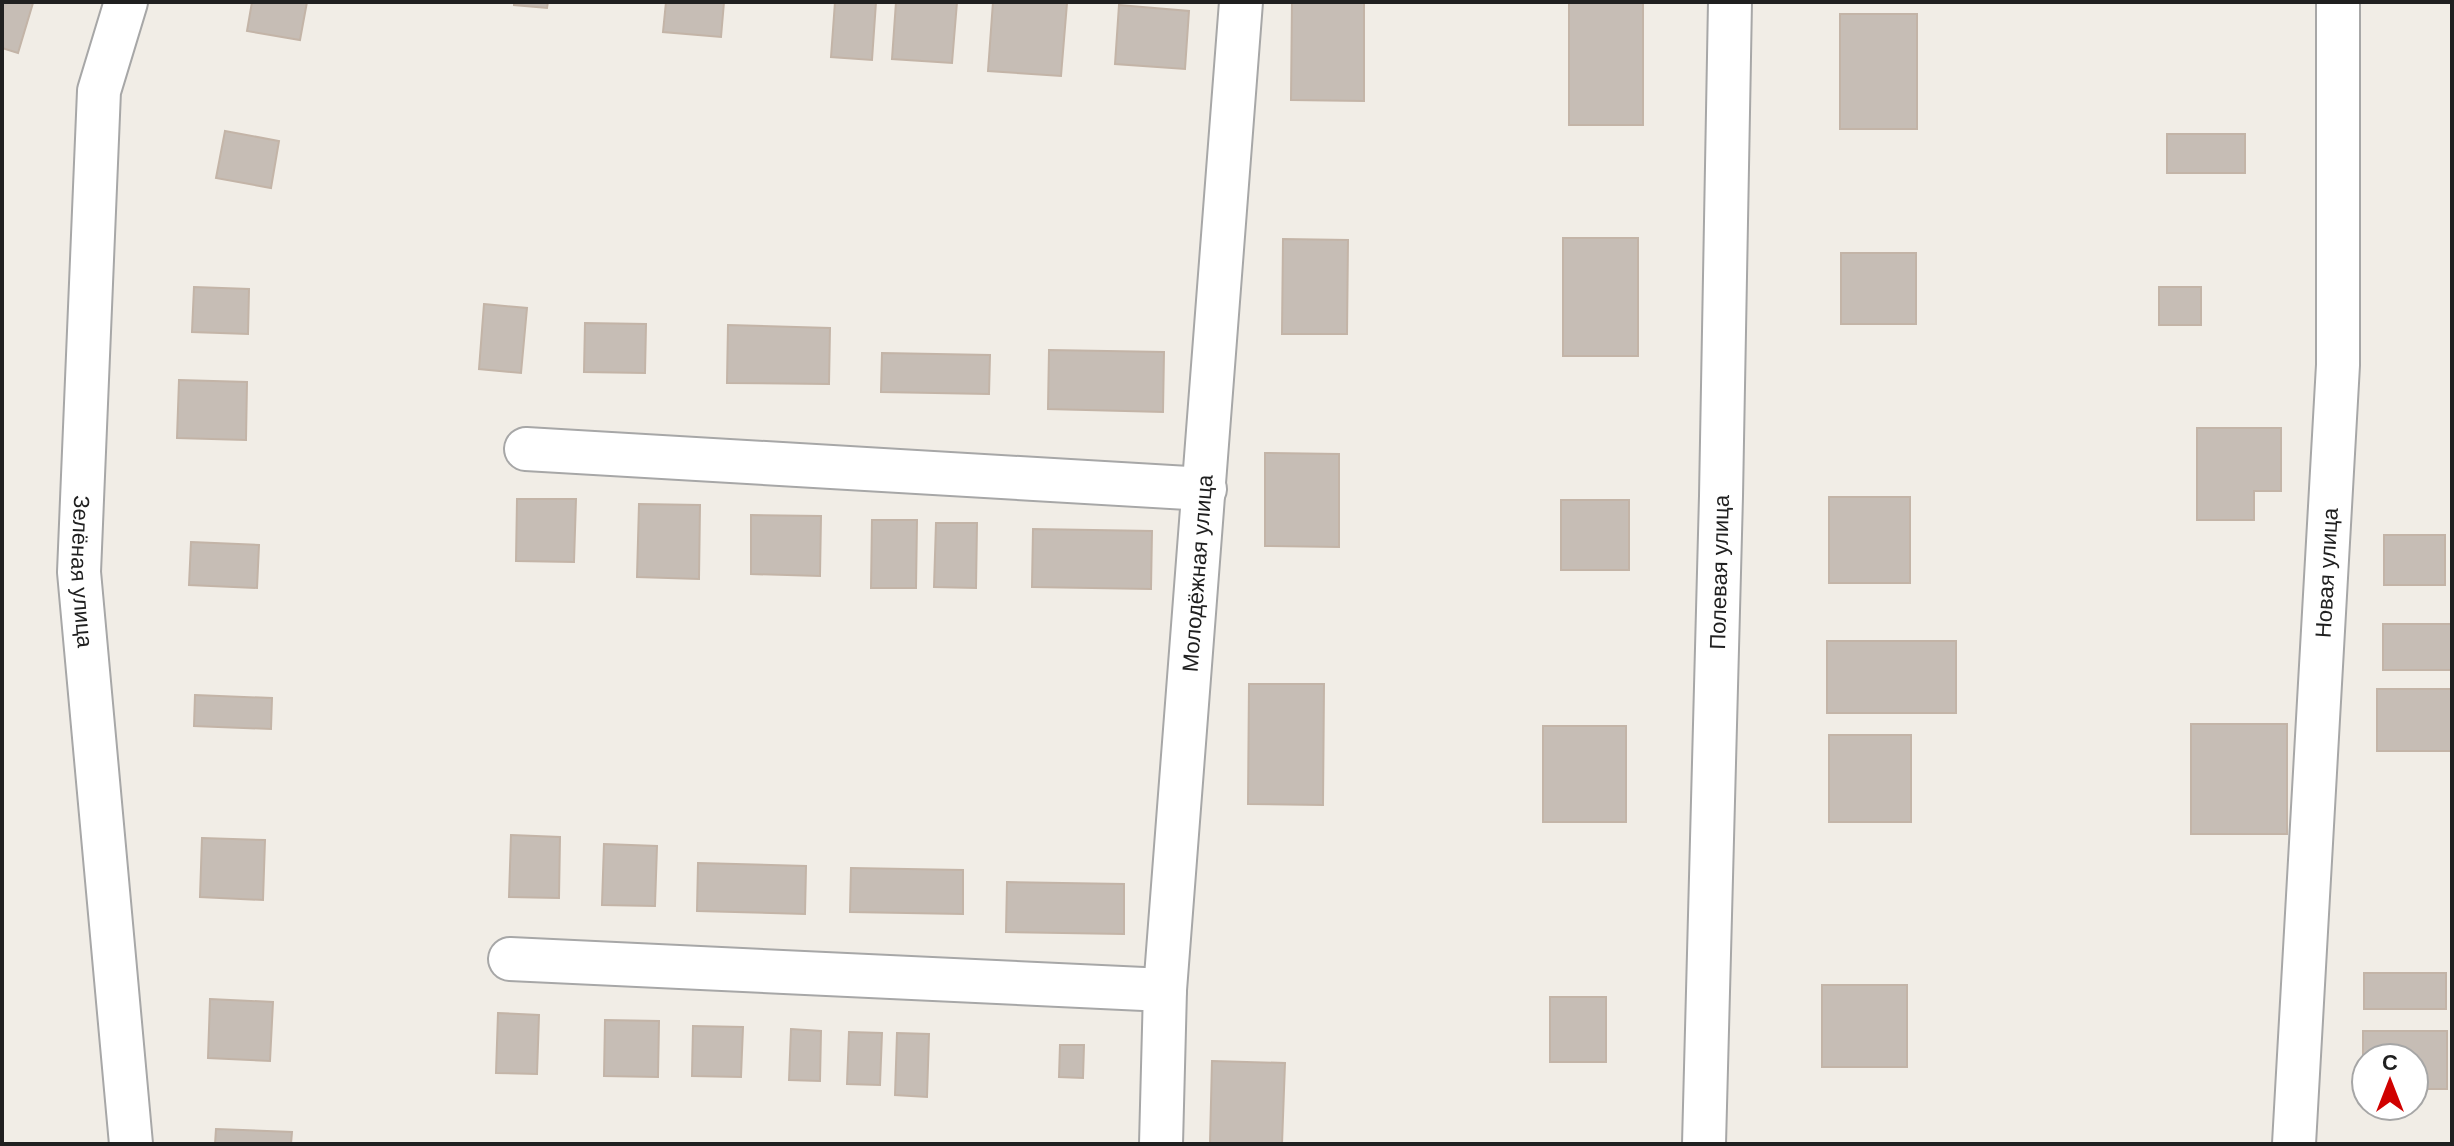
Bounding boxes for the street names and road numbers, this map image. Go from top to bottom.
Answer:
street label: Молодёжная улица [1175,473,1219,673]
street label: Полевая улица [1702,494,1736,650]
street label: Зелёная улица [64,495,100,650]
street label: Новая улица [2308,506,2344,639]

